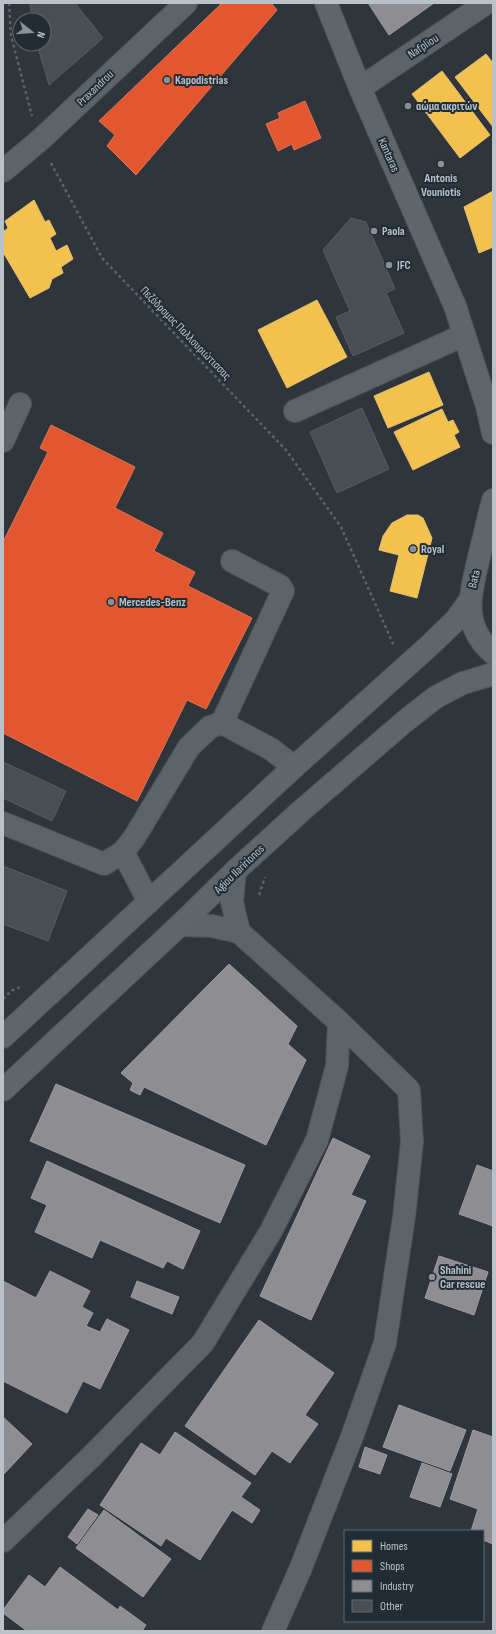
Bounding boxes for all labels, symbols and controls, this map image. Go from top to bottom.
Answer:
north arrow [12,12,52,52]
text: N [34,30,48,40]
street label: Nafpliou [405,31,442,62]
street label: Praxandrou [74,67,117,109]
place label: Kapodistrias [175,73,228,88]
marker: Kapodistrias [162,75,172,85]
place label: αώμα ακριτών [416,99,477,114]
marker: αώμα ακριτών [403,101,413,111]
street label: Kantaras [374,136,403,175]
marker: Antonis Vouniotis [436,159,446,169]
place label: Antonis Vouniotis [421,171,461,200]
place label: Paola [382,224,405,239]
marker: Paola [369,226,379,236]
place label: JFC [396,258,411,273]
marker: JFC [384,260,394,270]
street label: Πεζόδρομος Παλλουριώτισσας [137,283,234,384]
place label: Royal [421,542,444,557]
marker: Royal [408,544,418,554]
street label: Bata [465,568,484,590]
place label: Mercedes-Benz [119,595,186,610]
marker: Mercedes-Benz [106,597,116,607]
street label: Agiou Ilaririonos [210,842,268,898]
place label: Shahini Car rescue [440,1263,485,1292]
marker: Shahini Car rescue [427,1272,437,1282]
legend [344,1530,484,1622]
text: Homes [380,1539,408,1554]
text: Shops [380,1559,405,1574]
text: Industry [380,1579,414,1594]
text: Other [380,1599,404,1614]

